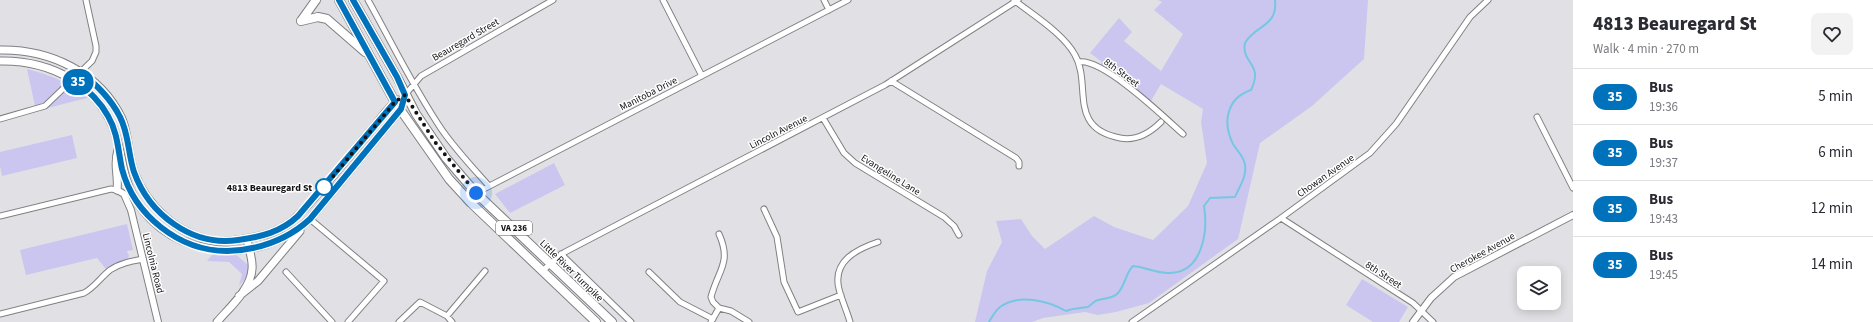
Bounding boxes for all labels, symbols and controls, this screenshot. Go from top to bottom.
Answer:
text: 4813 Beauregard St [1593,11,1757,38]
button: heart [1811,13,1853,55]
street label: Beauregard Street [429,15,502,65]
text: Walk · 4 min · 270 m [1593,40,1699,58]
street label: 8th Street [1101,55,1143,91]
line badge: 35 [60,69,96,95]
text: 35 [71,72,85,92]
street label: Manitoba Drive [617,73,680,114]
text: Bus [1649,77,1673,98]
text: 5 min [1818,86,1853,107]
text: 35 [1608,87,1622,107]
text: 19:36 [1649,98,1678,116]
street label: Lincoln Avenue [747,111,810,153]
text: Bus [1649,133,1673,154]
text: 6 min [1818,142,1853,163]
text: 35 [1608,143,1622,163]
street label: Evangeline Lane [858,151,923,199]
street label: Chowan Avenue [1294,151,1357,201]
text: 19:37 [1649,154,1678,172]
marker: 4813 Beauregard St [315,178,333,196]
place label: 4813 Beauregard St [227,181,312,195]
your location [466,183,486,203]
text: Bus [1649,189,1673,210]
text: 12 min [1811,198,1853,219]
text: 35 [1608,199,1622,219]
text: 19:43 [1649,210,1678,228]
road number: VA 236 [496,221,532,235]
street label: Cherokee Avenue [1447,229,1518,277]
street label: Lincolnia Road [139,232,167,295]
street label: Little River Turnpike [536,237,606,305]
text: Bus [1649,245,1673,266]
text: 14 min [1811,254,1853,275]
text: 35 [1608,255,1622,275]
street label: 8th Street [1363,258,1405,292]
map controls [1517,266,1561,310]
button: layers [1517,266,1561,310]
text: 19:45 [1649,266,1678,284]

